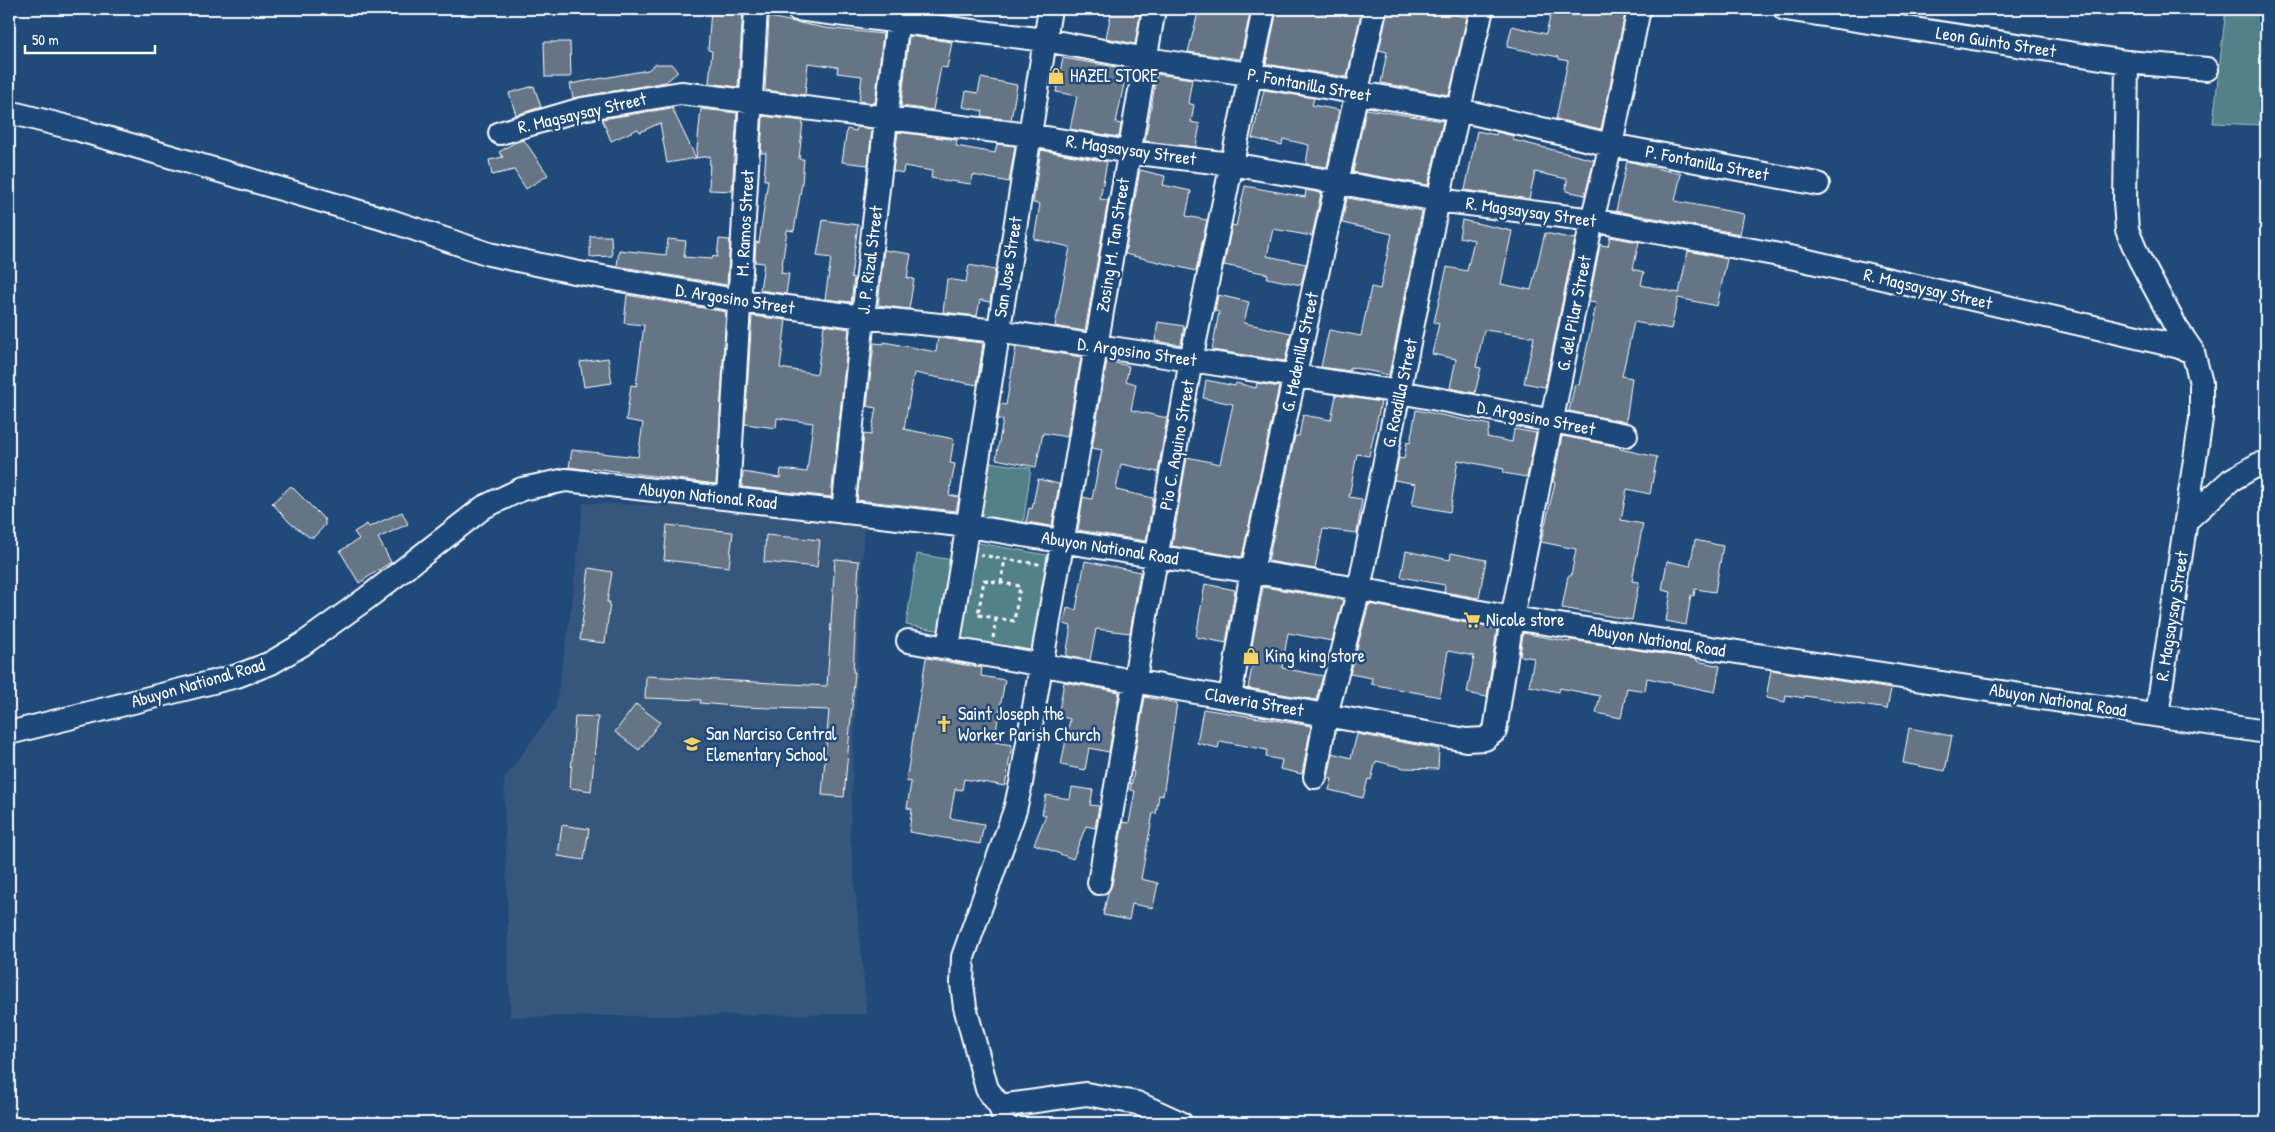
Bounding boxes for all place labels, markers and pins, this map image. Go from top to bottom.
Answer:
place label: HAZEL STORE [1070,63,1158,88]
shop icon: HAZEL STORE [1046,66,1066,86]
place label: Nicole store [1486,607,1564,632]
supermarket icon: Nicole store [1462,610,1482,630]
place label: King king store [1265,643,1365,668]
shop icon: King king store [1241,646,1261,666]
place label: Saint Joseph the Worker Parish Church [958,701,1101,747]
church icon: Saint Joseph the Worker Parish Church [934,714,954,734]
place label: San Narciso Central Elementary School [706,721,837,767]
school or university icon: San Narciso Central Elementary School [682,734,702,754]

